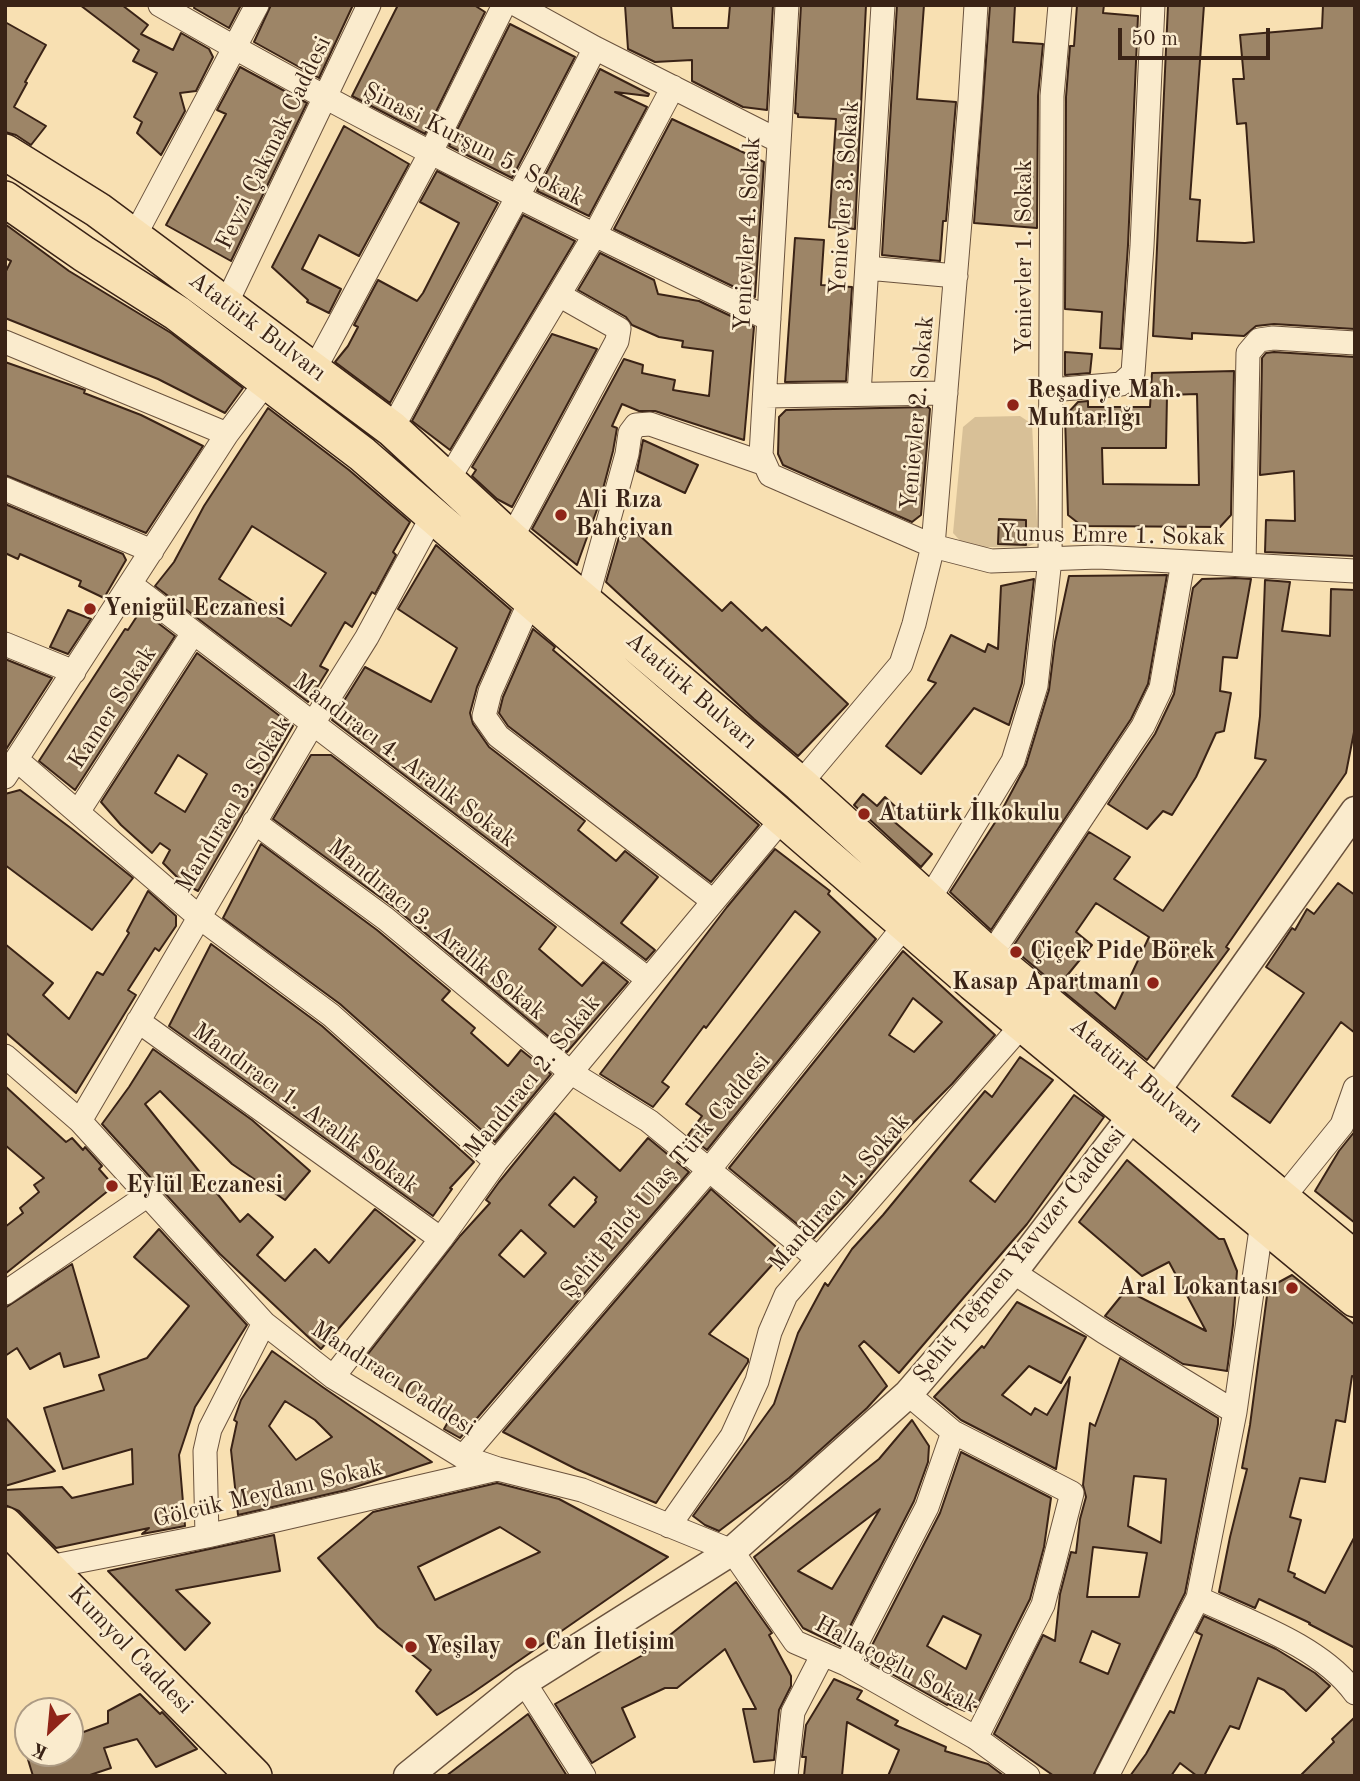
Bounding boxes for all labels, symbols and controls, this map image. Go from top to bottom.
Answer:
scale bar [1122,14,1274,58]
text: 50 m [1131,29,1178,50]
street label: Fevzi Çakmak Caddesi [210,32,338,254]
street label: Şinasi Kurşun 5. Sokak [358,77,588,213]
street label: Yenievler 3. Sokak [824,100,866,296]
street label: Yenievler 4. Sokak [729,136,767,332]
street label: Yenievler 1. Sokak [1011,159,1039,355]
street label: Atatürk Bulvarı [183,266,331,388]
street label: Yenievler 2. Sokak [895,315,941,511]
place label: Reşadiye Mah. Muhtarlığı [1027,377,1182,433]
marker: Reşadiye Mah. Muhtarlığı [1005,397,1021,413]
place label: Ali Rıza Bahçivan [575,487,673,543]
marker: Ali Rıza Bahçivan [553,507,569,523]
street label: Yunus Emre 1. Sokak [998,520,1226,552]
place label: Yenigül Eczanesi [104,595,285,623]
marker: Yenigül Eczanesi [82,601,98,617]
street label: Atatürk Bulvarı [619,626,763,756]
street label: Kamer Sokak [63,641,163,775]
street label: Mandıracı 4. Aralık Sokak [287,668,521,854]
street label: Mandıracı 3. Sokak [170,712,298,898]
place label: Atatürk İlkokulu [878,800,1060,828]
marker: Atatürk İlkokulu [856,806,872,822]
street label: Mandıracı 3. Aralık Sokak [321,833,551,1027]
place label: Çiçek Pide Börek [1030,938,1215,966]
marker: Çiçek Pide Börek [1008,944,1024,960]
place label: Kasap Apartmanı [952,969,1139,997]
marker: Kasap Apartmanı [1145,975,1161,991]
street label: Mandıracı 2. Sokak [459,990,607,1164]
street label: Atatürk Bulvarı [1064,1012,1208,1140]
street label: Mandıracı 1. Aralık Sokak [186,1017,424,1201]
street label: Şehit Pilot Ulaş Türk Caddesi [555,1048,777,1304]
street label: Mandıracı 1. Sokak [763,1108,917,1278]
street label: Şehit Teğmen Yavuzer Caddesi [908,1121,1132,1389]
place label: Eylül Eczanesi [126,1172,283,1200]
marker: Eylül Eczanesi [104,1178,120,1194]
place label: Aral Lokantası [1118,1274,1278,1302]
marker: Aral Lokantası [1284,1280,1300,1296]
street label: Mandıracı Caddesi [305,1315,481,1443]
street label: Gölcük Meydanı Sokak [150,1454,386,1534]
street label: Kumyol Caddesi [61,1580,199,1720]
street label: Hallaçoğlu Sokak [810,1610,982,1720]
place label: Can İletişim [545,1629,675,1657]
place label: Yeşilay [425,1633,501,1661]
marker: Can İletişim [523,1635,539,1651]
marker: Yeşilay [403,1639,419,1655]
north arrow [14,1697,84,1767]
text: K [30,1738,51,1761]

